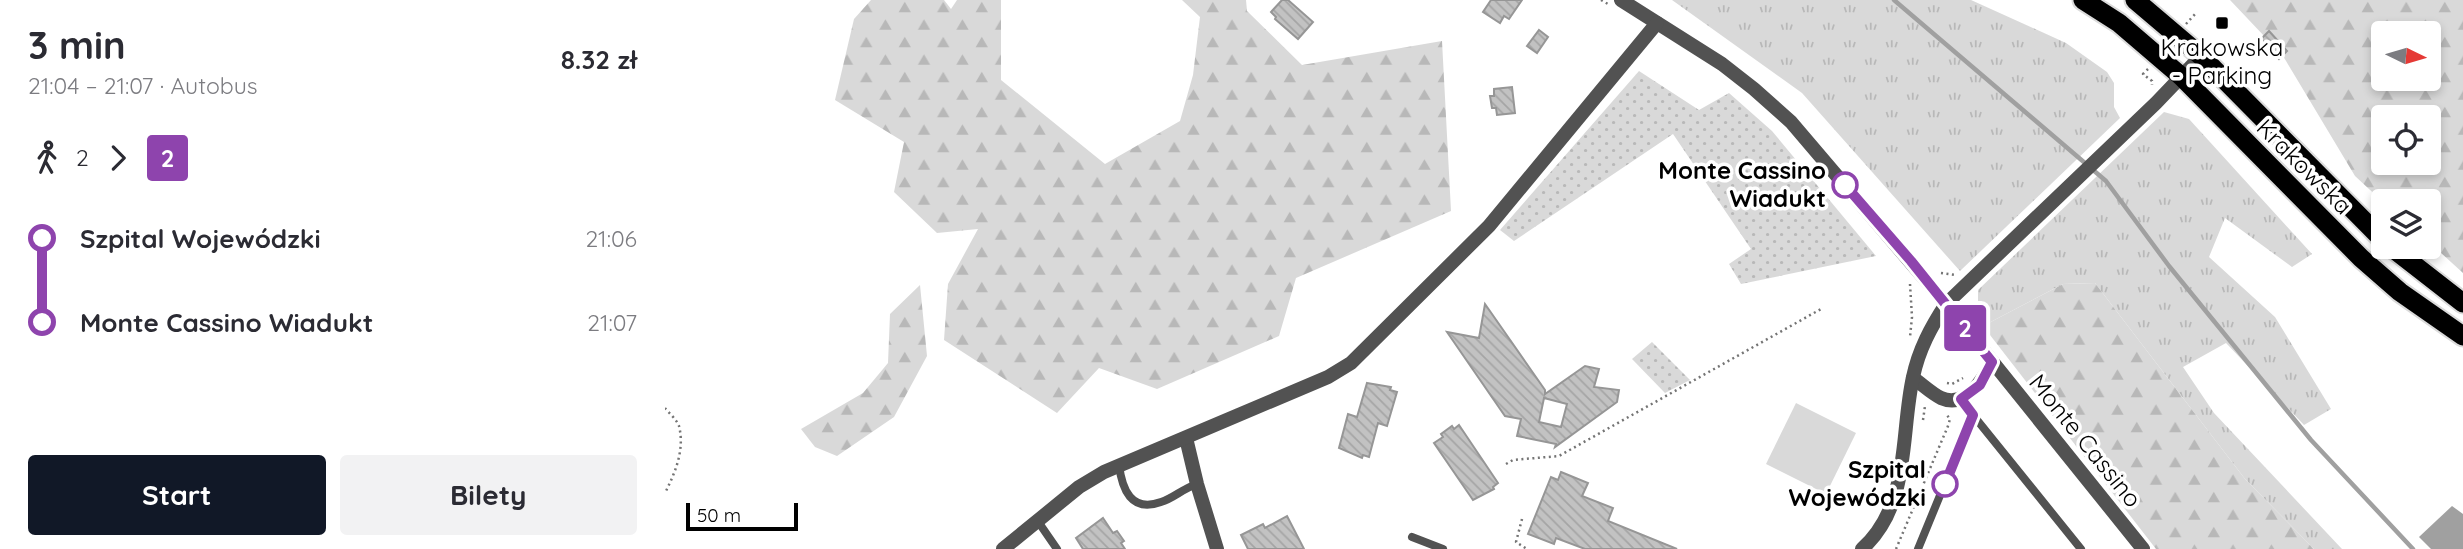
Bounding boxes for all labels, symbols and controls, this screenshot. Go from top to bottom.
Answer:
marker: Krakowska - Parking [2214,15,2230,31]
text: 3 min [28,21,126,69]
north arrow [2371,21,2441,91]
map controls [2371,21,2441,259]
place label: Krakowska - Parking [2161,32,2283,90]
text: 8.32 zł [561,43,637,76]
text: 21:04 – 21:07 · Autobus [28,71,258,100]
button: locate [2371,105,2441,175]
street label: Krakowska [2251,112,2359,220]
icon: walk [28,139,66,177]
icon: forward [99,139,137,177]
text: 2 [76,143,89,172]
text: 2 [161,143,174,173]
place label: Monte Cassino Wiadukt [1658,155,1826,213]
marker: Monte Cassino Wiadukt [1832,172,1858,198]
button: layers [2371,189,2441,259]
text: Szpital Wojewódzki [80,222,321,255]
text: 21:06 [585,224,637,253]
line badge: 2 [1942,305,1988,351]
text: Monte Cassino Wiadukt [80,306,373,339]
text: 21:07 [587,308,637,337]
text: 2 [1958,313,1972,343]
street label: Monte Cassino [2023,368,2149,513]
place label: Szpital Wojewódzki [1789,454,1926,512]
button: Start [28,455,326,535]
button: Bilety [340,455,637,535]
marker: Szpital Wojewódzki [1932,471,1958,497]
scale bar [686,500,798,532]
text: 50 m [697,503,741,527]

